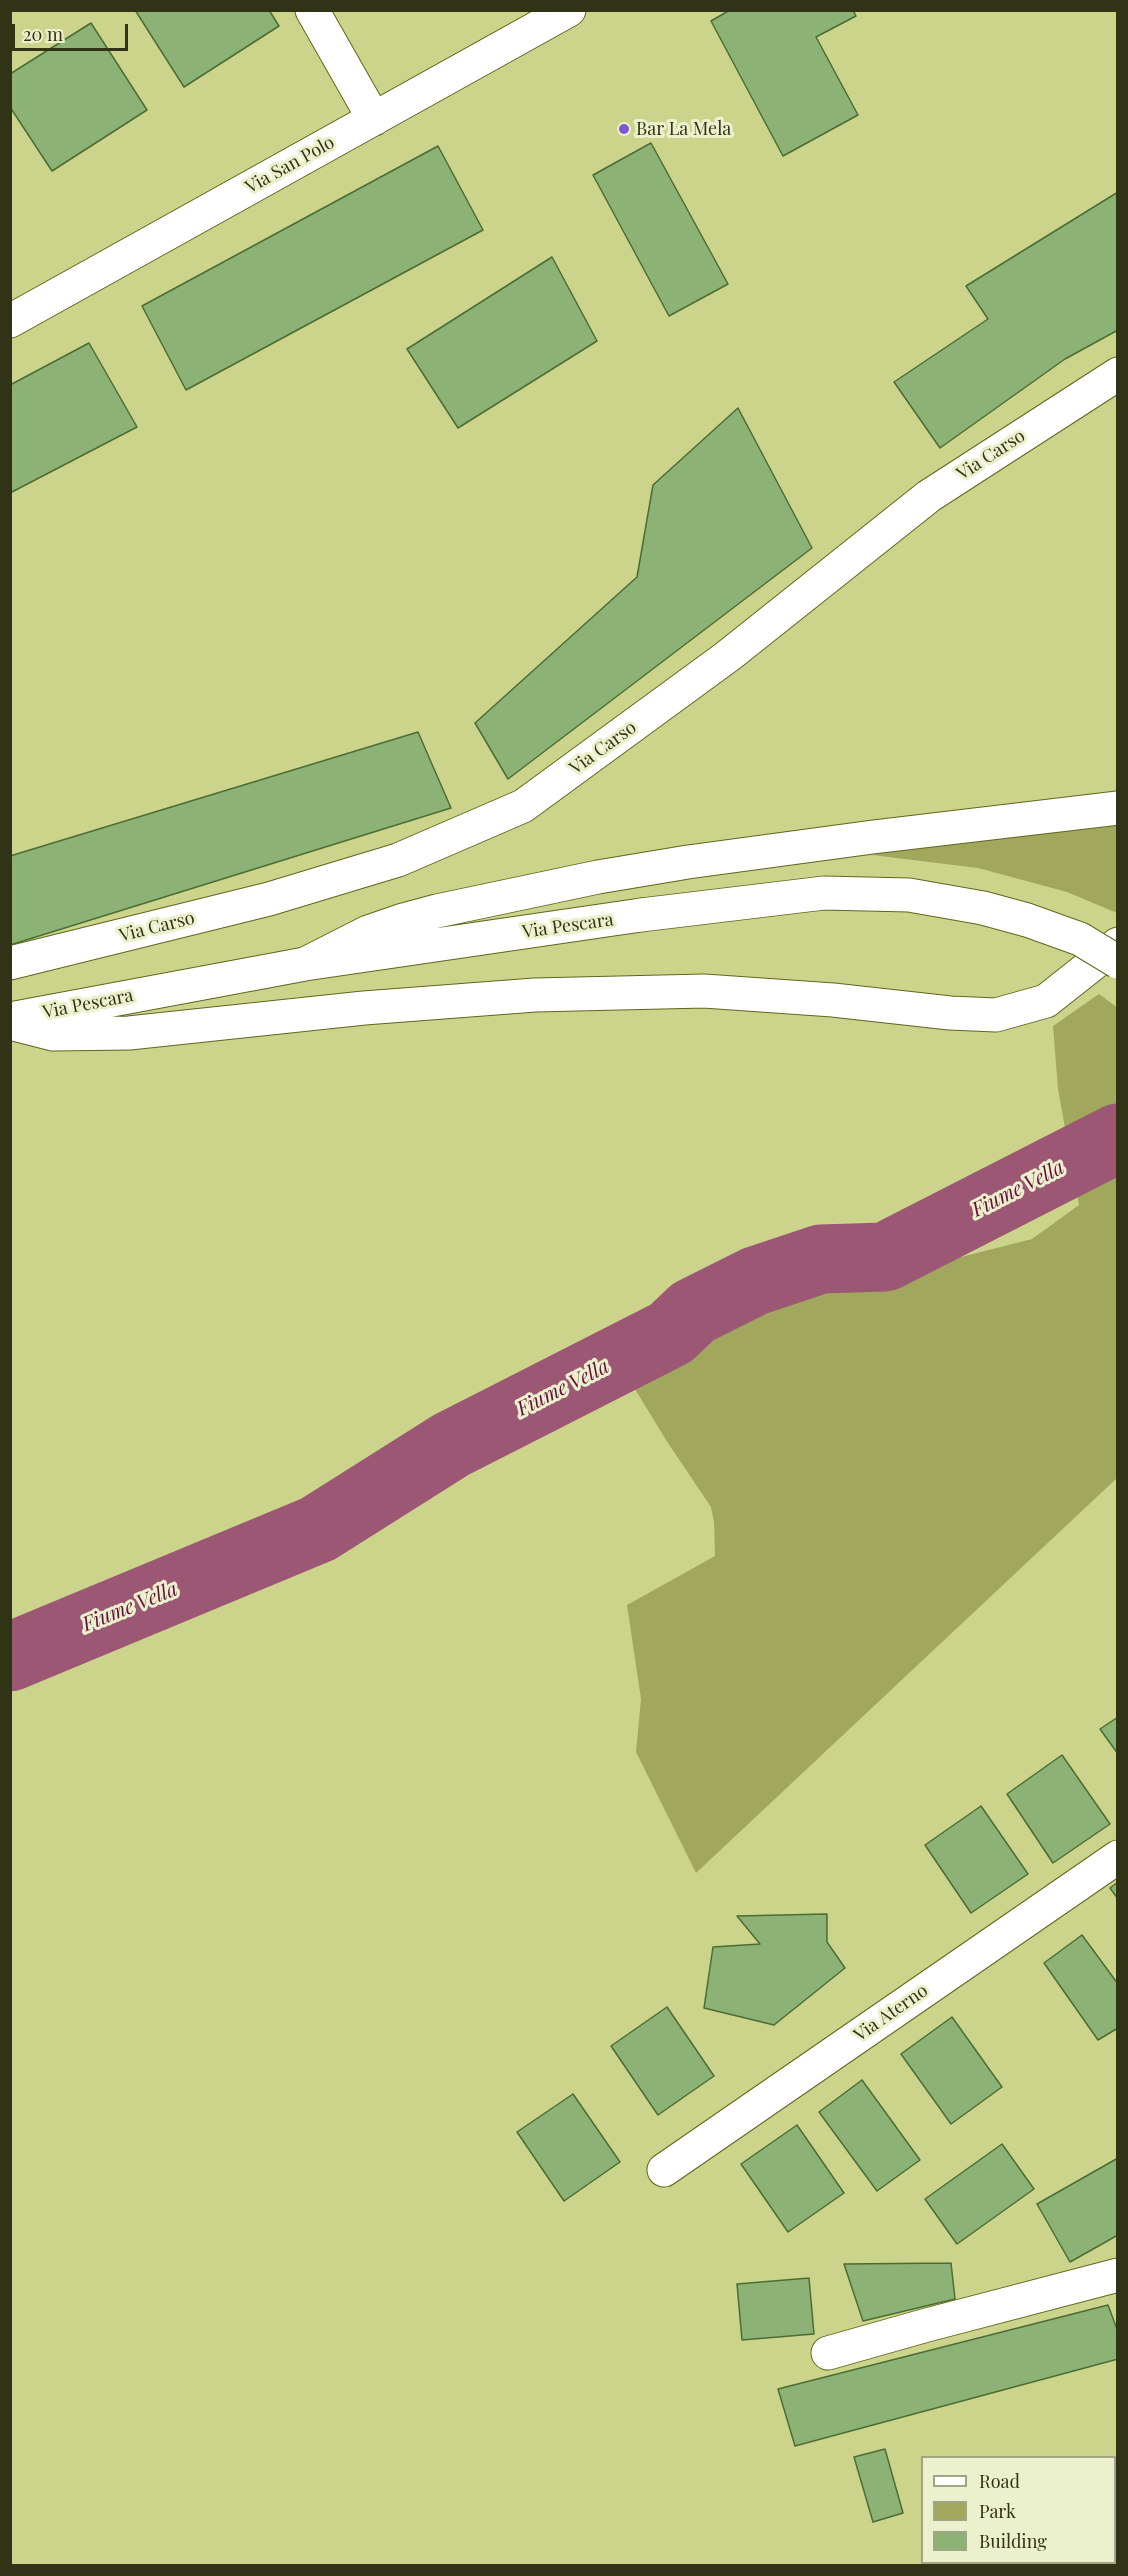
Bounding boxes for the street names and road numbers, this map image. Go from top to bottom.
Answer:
street label: Via San Polo [242,132,338,198]
street label: Via Carso [953,425,1029,485]
street label: Via Carso [566,717,640,779]
street label: Via Carso [117,907,197,947]
street label: Via Pescara [521,909,615,943]
street label: Via Pescara [41,985,135,1023]
street label: Via Aterno [850,1980,932,2046]

